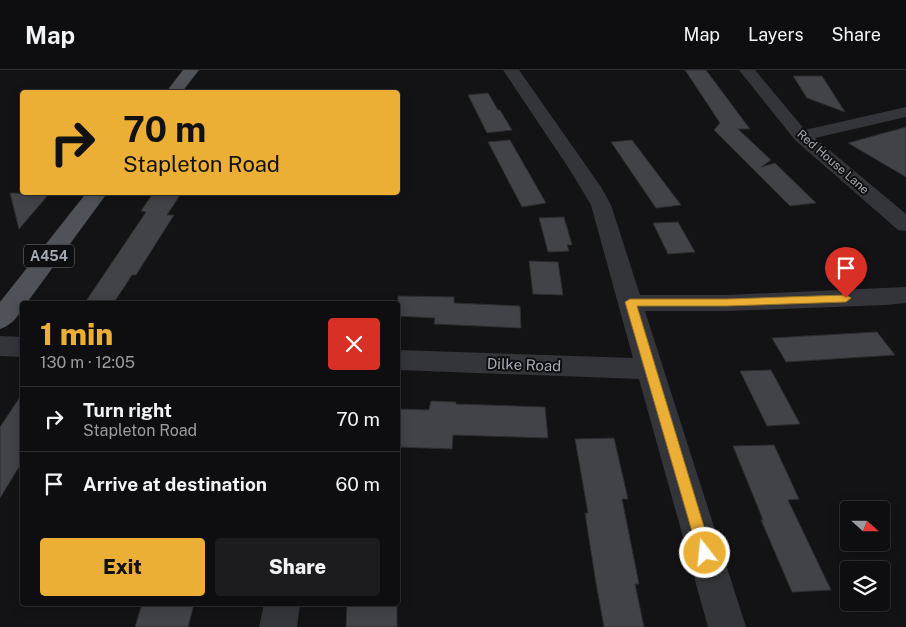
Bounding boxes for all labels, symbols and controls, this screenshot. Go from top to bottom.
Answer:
text: Map [25,21,75,49]
text: Map [684,24,720,45]
text: Layers [748,24,804,45]
text: Share [832,24,881,45]
text: 70 m [123,109,206,150]
icon: right [40,110,105,175]
street label: Red House Lane [794,127,872,197]
text: Stapleton Road [123,151,280,177]
road number: A454 [24,245,74,268]
pin [825,247,867,298]
icon: arrive [832,254,860,282]
text: 1 min [40,316,113,352]
button: close [328,318,380,370]
text: 130 m · 12:05 [40,353,135,372]
street label: Dilke Road [487,355,561,374]
text: Turn right [83,399,172,421]
icon: right [40,405,68,433]
text: 70 m [336,408,380,430]
text: Stapleton Road [83,421,197,440]
icon: arrive [40,470,68,498]
text: Arrive at destination [83,473,267,495]
text: 60 m [336,473,380,495]
north arrow [840,501,890,551]
map controls [840,501,890,611]
position arrow [678,526,730,578]
button: Exit [40,538,205,596]
button: Share [215,538,380,596]
button: layers [840,561,890,611]

